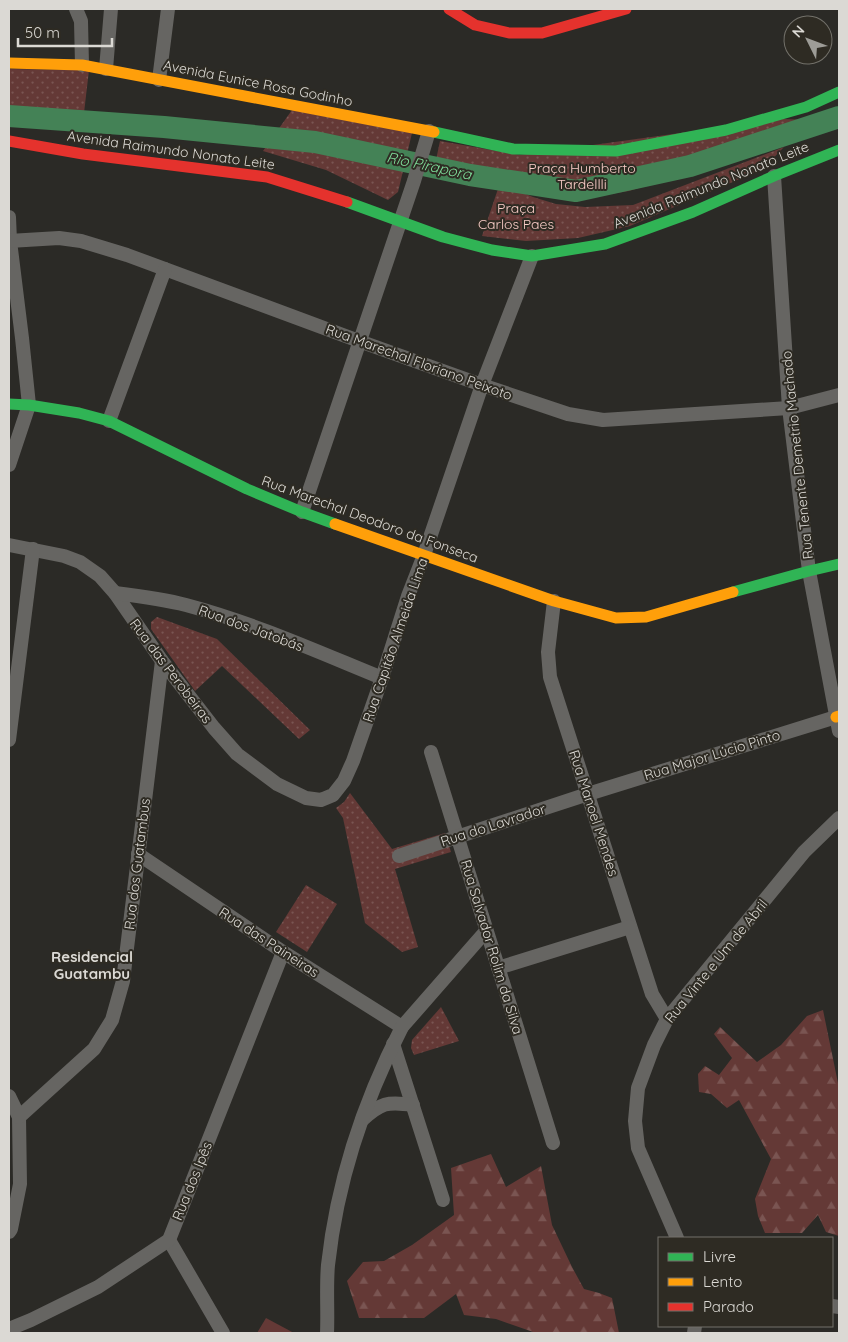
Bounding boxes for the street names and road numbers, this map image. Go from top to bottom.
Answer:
street label: Avenida Eunice Rosa Godinho [162,56,354,110]
street label: Avenida Raimundo Nonato Leite [66,127,276,173]
street label: Avenida Raimundo Nonato Leite [611,137,812,233]
street label: Rua Marechal Floriano Peixoto [323,320,515,404]
street label: Rua Tenente Demetrio Machado [777,350,817,560]
street label: Rua Marechal Deodoro da Fonseca [259,471,481,567]
street label: Rua Capitão Almeida Lima [358,555,432,725]
street label: Rua dos Jatobás [196,601,306,655]
street label: Rua das Perobeiras [126,615,216,727]
street label: Rua Major Lúcio Pinto [642,726,782,784]
street label: Rua Manoel Mendes [565,748,623,878]
street label: Rua dos Guatambus [120,797,154,931]
street label: Rua do Lavrador [438,799,548,850]
street label: Rua Salvador Rolim da Silva [457,857,527,1037]
street label: Rua Vinte e Um de Abril [661,895,771,1027]
street label: Rua das Paineiras [215,903,323,981]
street label: Rua dos Ipês [168,1139,216,1223]

